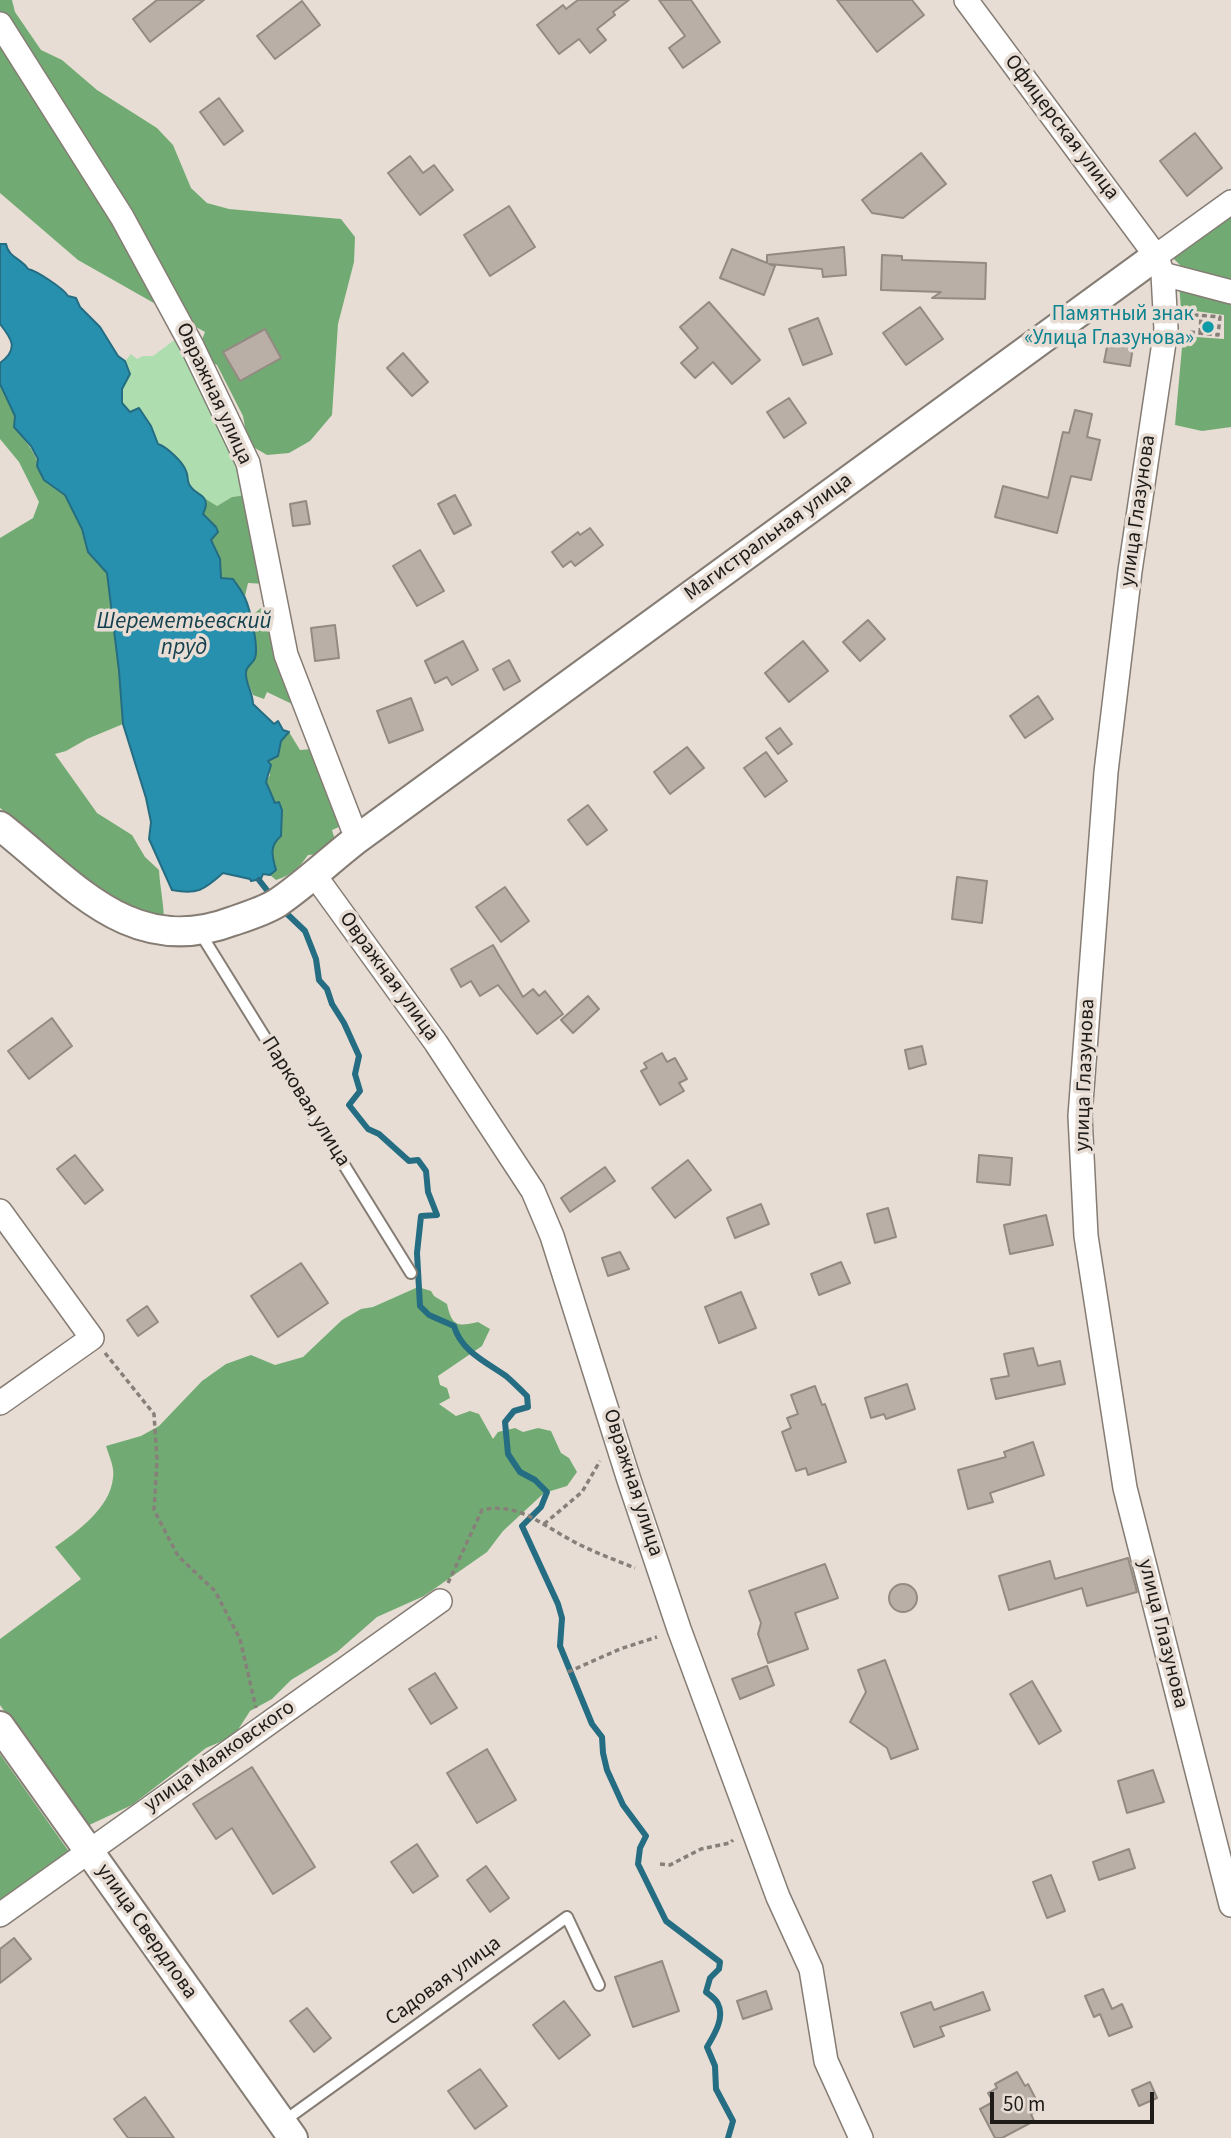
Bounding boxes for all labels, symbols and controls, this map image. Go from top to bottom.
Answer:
street label: Офицерская улица [998,50,1124,206]
place label: Памятный знак «Улица Глазунова» [1024,302,1194,352]
street label: Овражная улица [169,319,257,469]
marker: Памятный знак «Улица Глазунова» [1200,319,1216,335]
street label: улица Глазунова [1116,434,1162,588]
street label: Магистральная улица [680,469,858,607]
water label: Шереметьевский пруд [97,609,271,663]
street label: Овражная улица [333,908,443,1046]
street label: улица Глазунова [1071,998,1101,1152]
street label: Парковая улица [255,1032,355,1172]
street label: Овражная улица [596,1406,668,1560]
street label: улица Глазунова [1131,1557,1193,1711]
street label: улица Маяковского [140,1696,300,1818]
street label: улица Свердлова [90,1860,202,2004]
street label: Садовая улица [381,1932,507,2032]
scale bar [993,2078,1158,2122]
text: 50 m [1003,2089,1045,2119]

